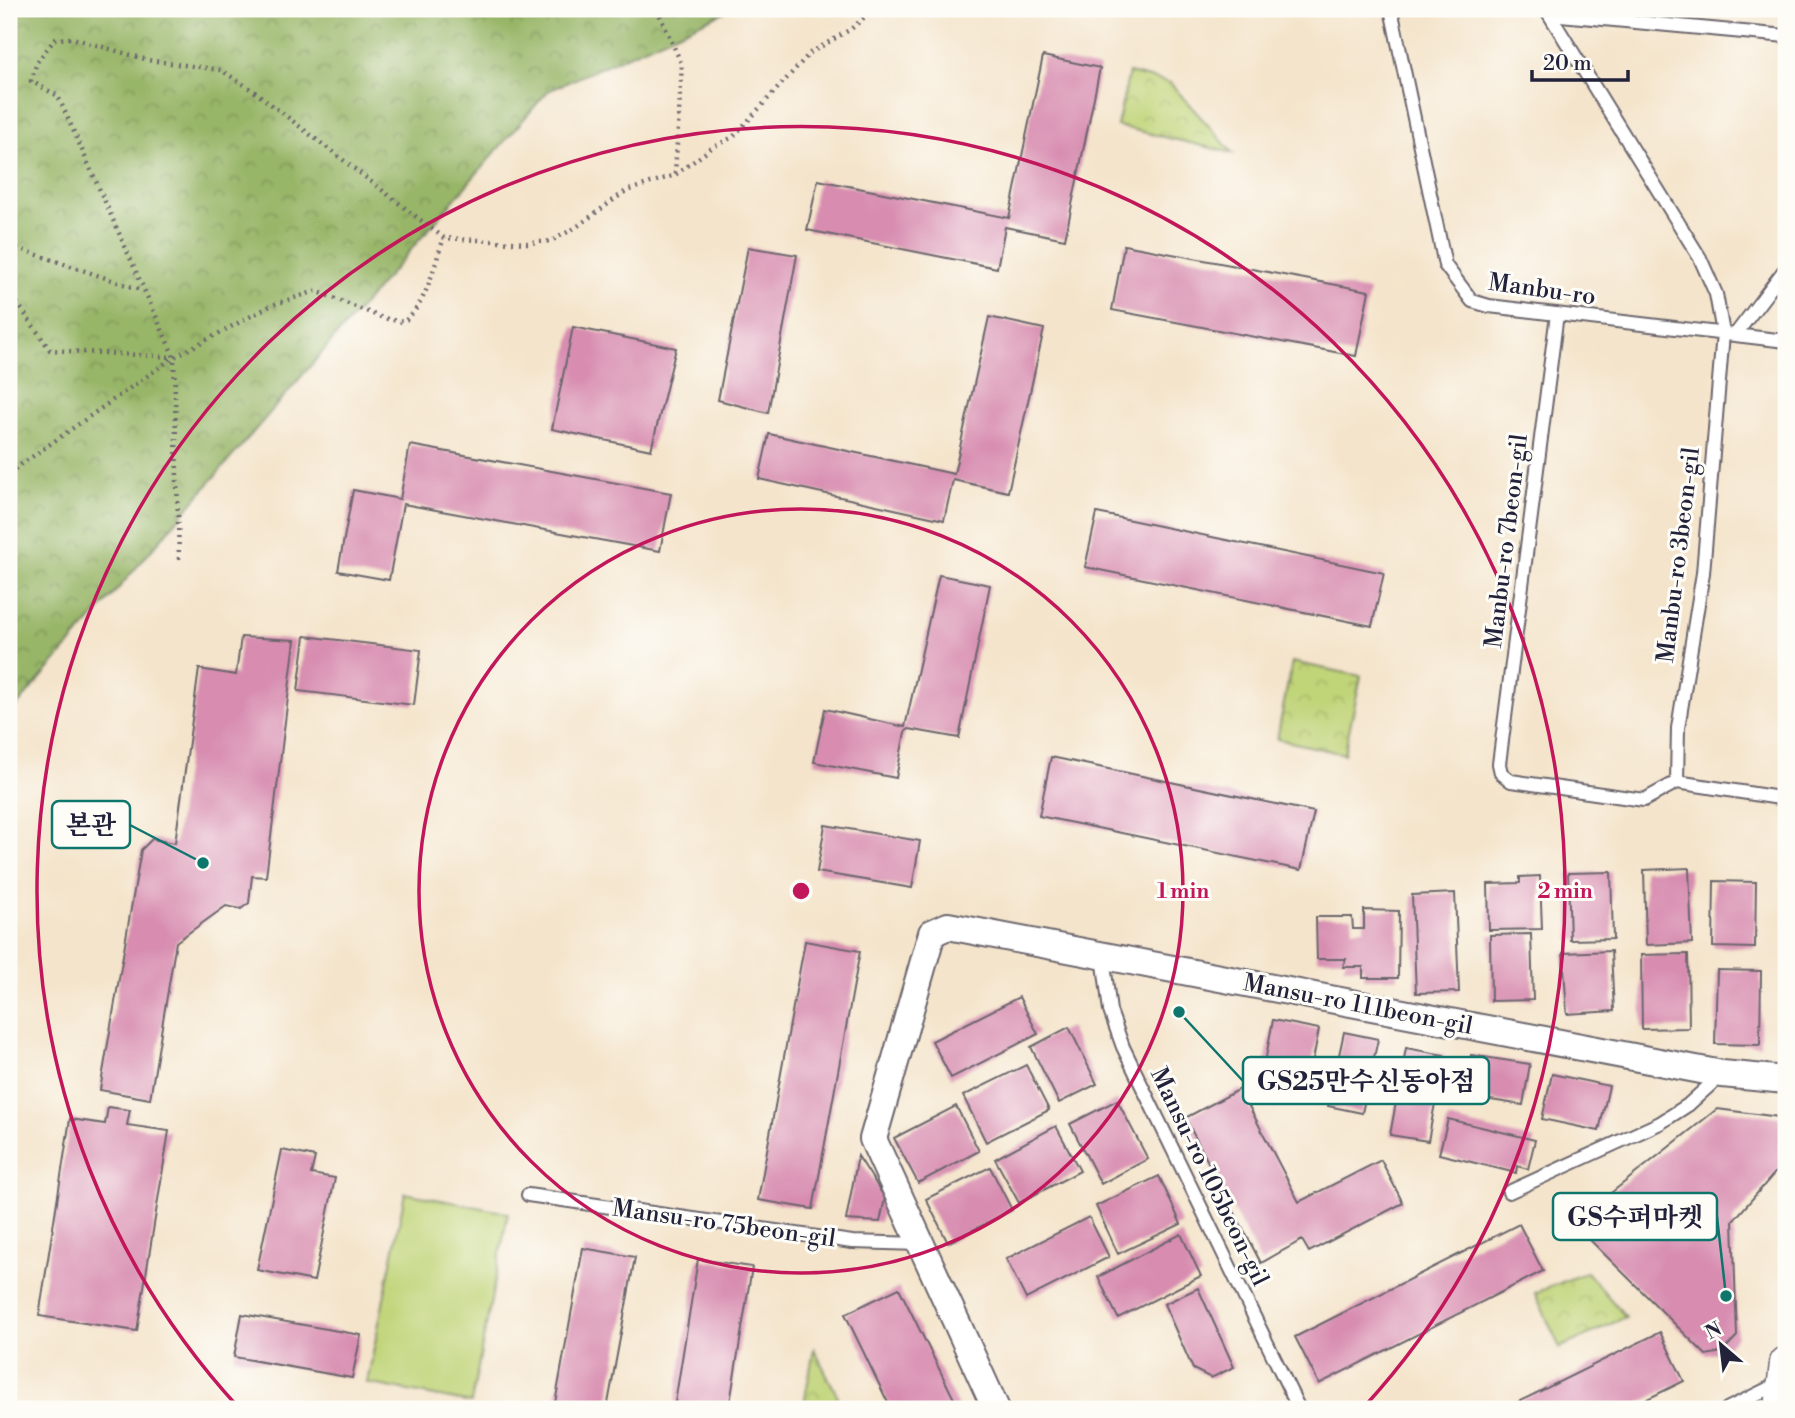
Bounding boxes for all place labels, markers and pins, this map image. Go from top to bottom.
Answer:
callout: 본관 [52,801,130,848]
centre of rings [789,879,813,903]
callout: GS25만수신동아점 [1243,1057,1489,1104]
callout: GS수퍼마켓 [1553,1193,1717,1240]

